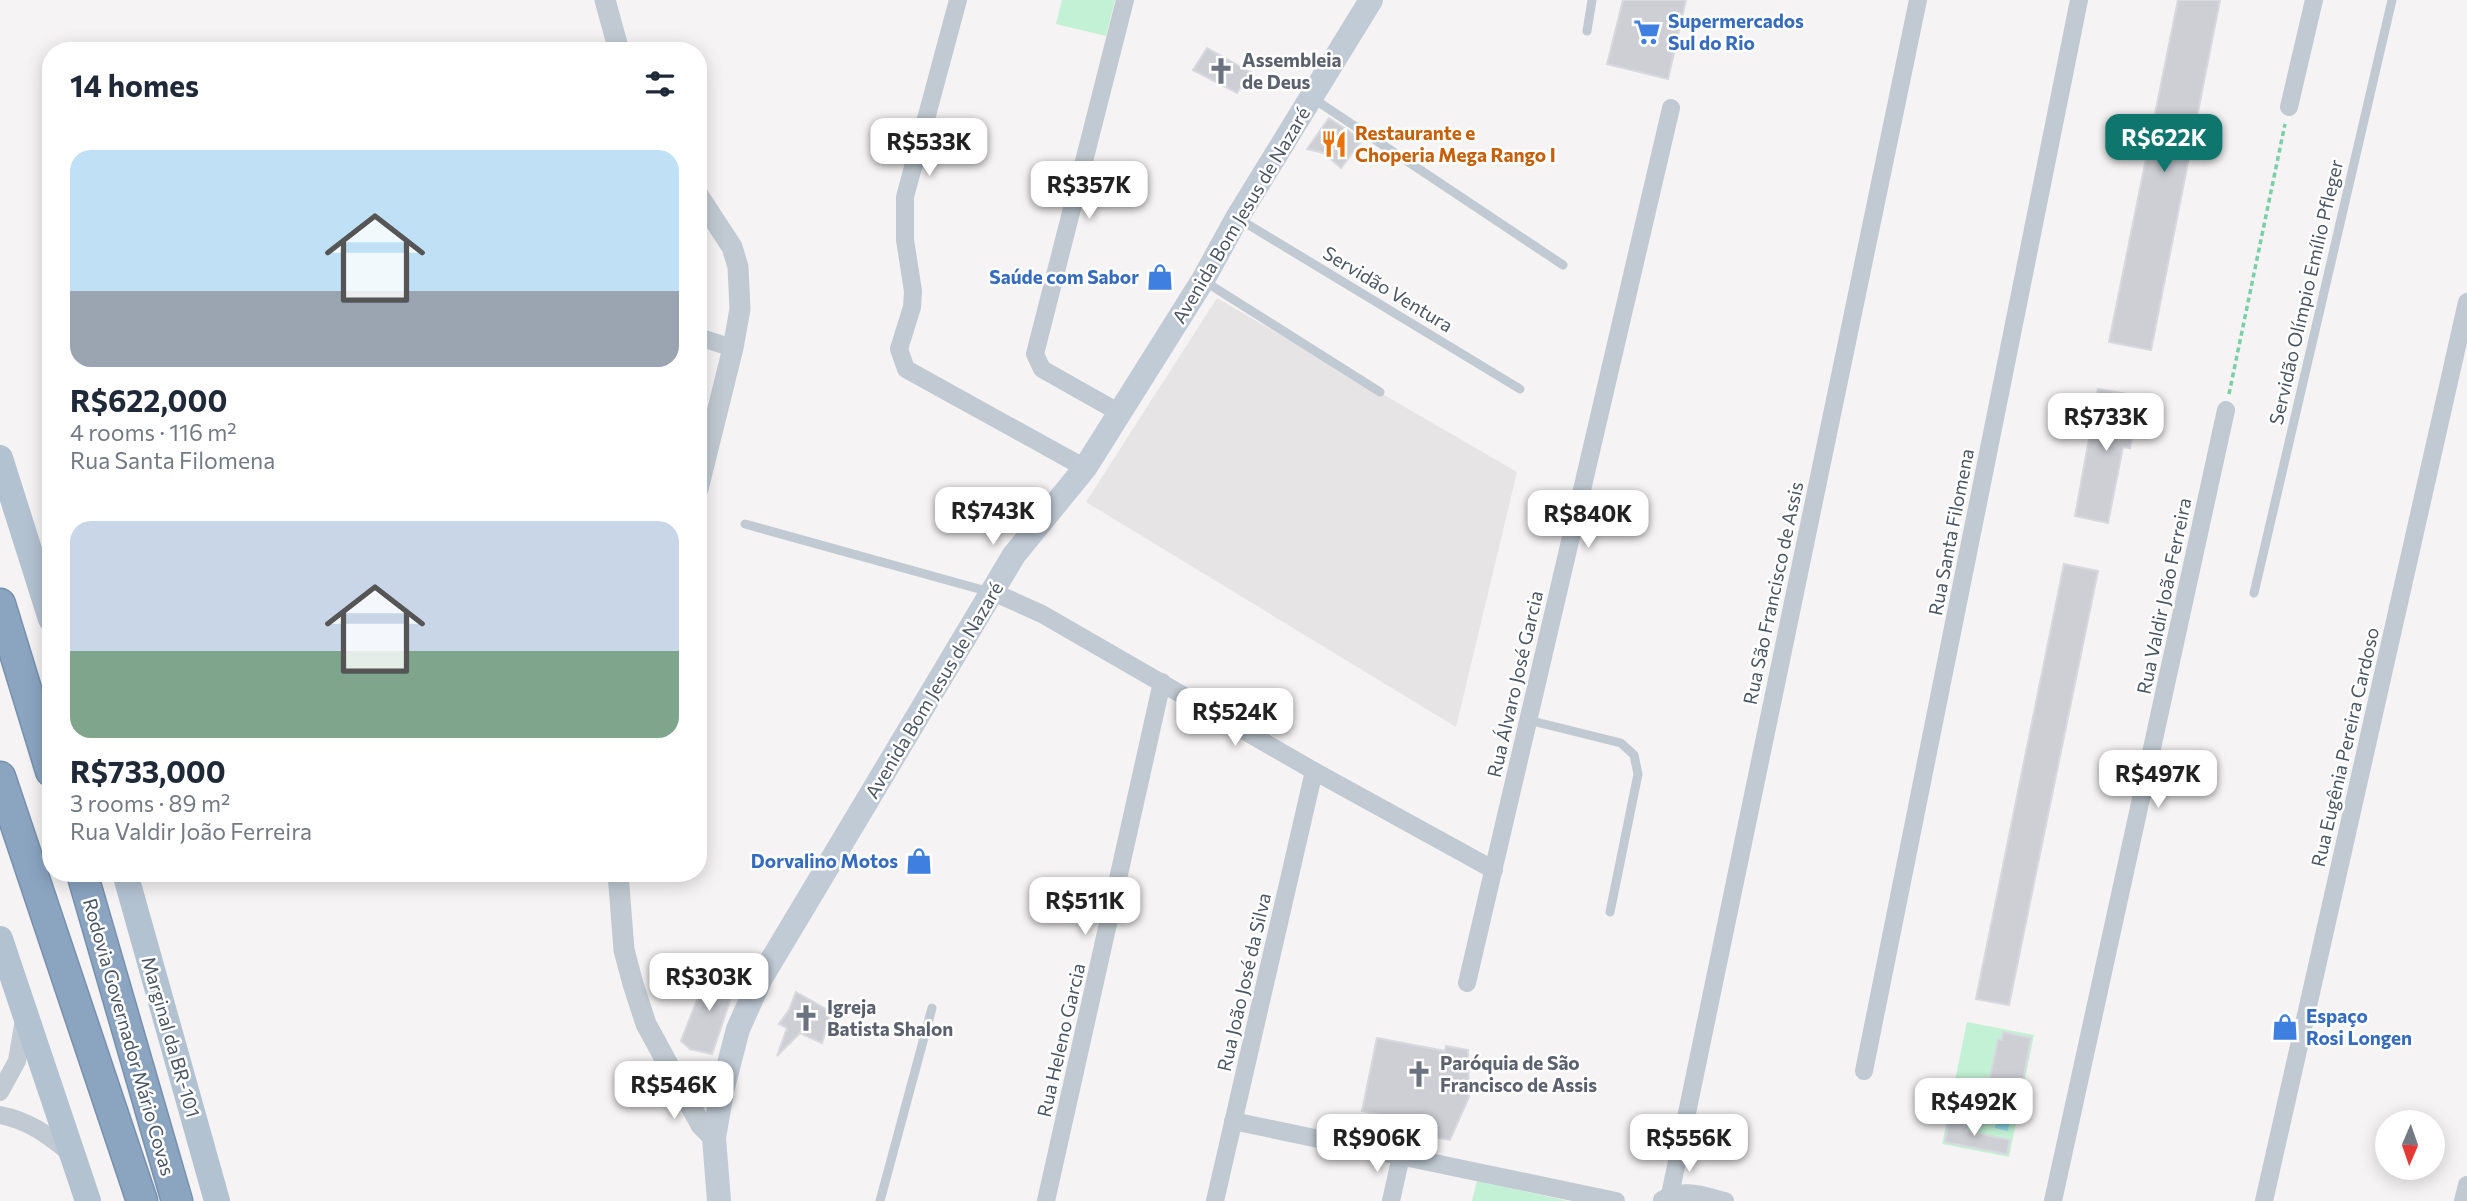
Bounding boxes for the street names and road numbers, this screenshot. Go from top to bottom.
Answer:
street label: Avenida Bom Jesus de Nazaré [1167,102,1314,327]
street label: Servidão Olímpio Emílio Pfleger [2264,157,2347,427]
street label: Servidão Ventura [1319,241,1457,336]
street label: Rua Santa Filomena [1923,447,1978,617]
street label: Rua São Francisco de Assis [1738,479,1807,707]
street label: Rua Valdir João Ferreira [2131,496,2196,696]
street label: Avenida Bom Jesus de Nazaré [860,577,1007,802]
street label: Rua Álvaro José Garcia [1482,588,1547,779]
street label: Rua Eugênia Pereira Cardoso [2306,625,2383,869]
street label: Rua João José da Silva [1212,890,1275,1073]
street label: Rodovia Governador Mário Covas [79,896,180,1178]
street label: Marginal da BR-101 [138,954,205,1120]
street label: Rua Heleno Garcia [1032,961,1089,1119]

